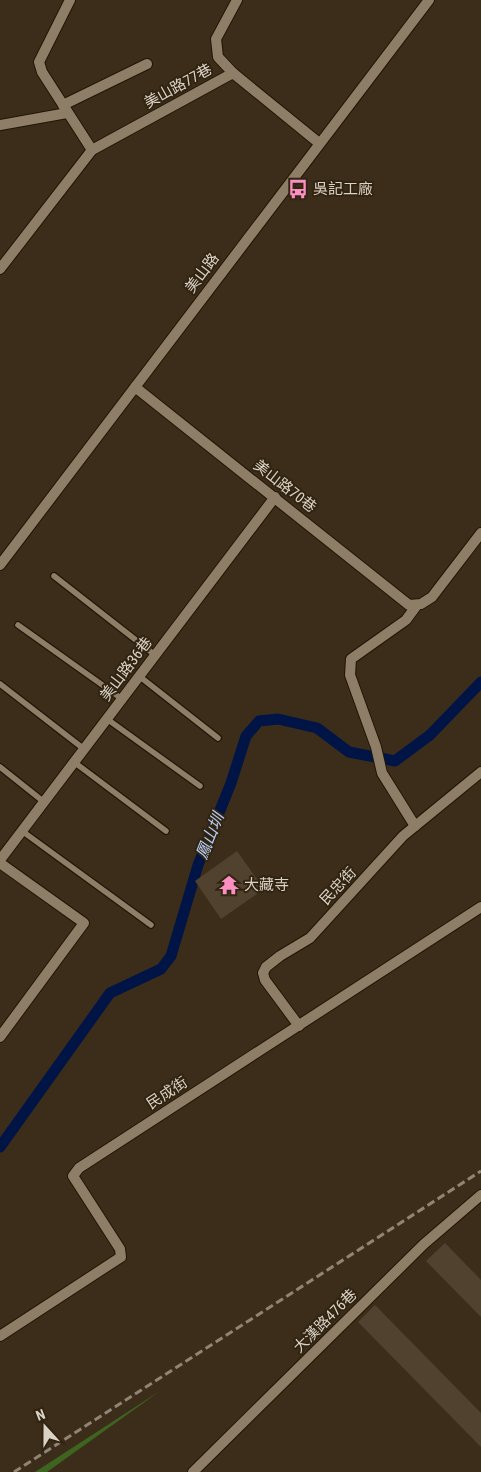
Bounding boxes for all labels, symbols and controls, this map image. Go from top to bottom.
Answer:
street label: 美山路77巷 [141,60,215,112]
bus stop icon: 吳記工廠 [287,178,309,200]
place label: 吳記工廠 [313,180,373,198]
street label: 美山路 [181,250,223,296]
street label: 美山路70巷 [250,456,320,516]
street label: 美山路36巷 [96,634,156,704]
water label: 鳳山圳 [192,808,229,862]
street label: 民忠街 [316,863,360,909]
temple icon: 大藏寺 [218,874,240,896]
place label: 大藏寺 [244,876,289,894]
street label: 民成街 [143,1073,191,1113]
street label: 大漢路476巷 [290,1286,360,1356]
north arrow [20,1402,70,1452]
text: N [33,1406,47,1424]

